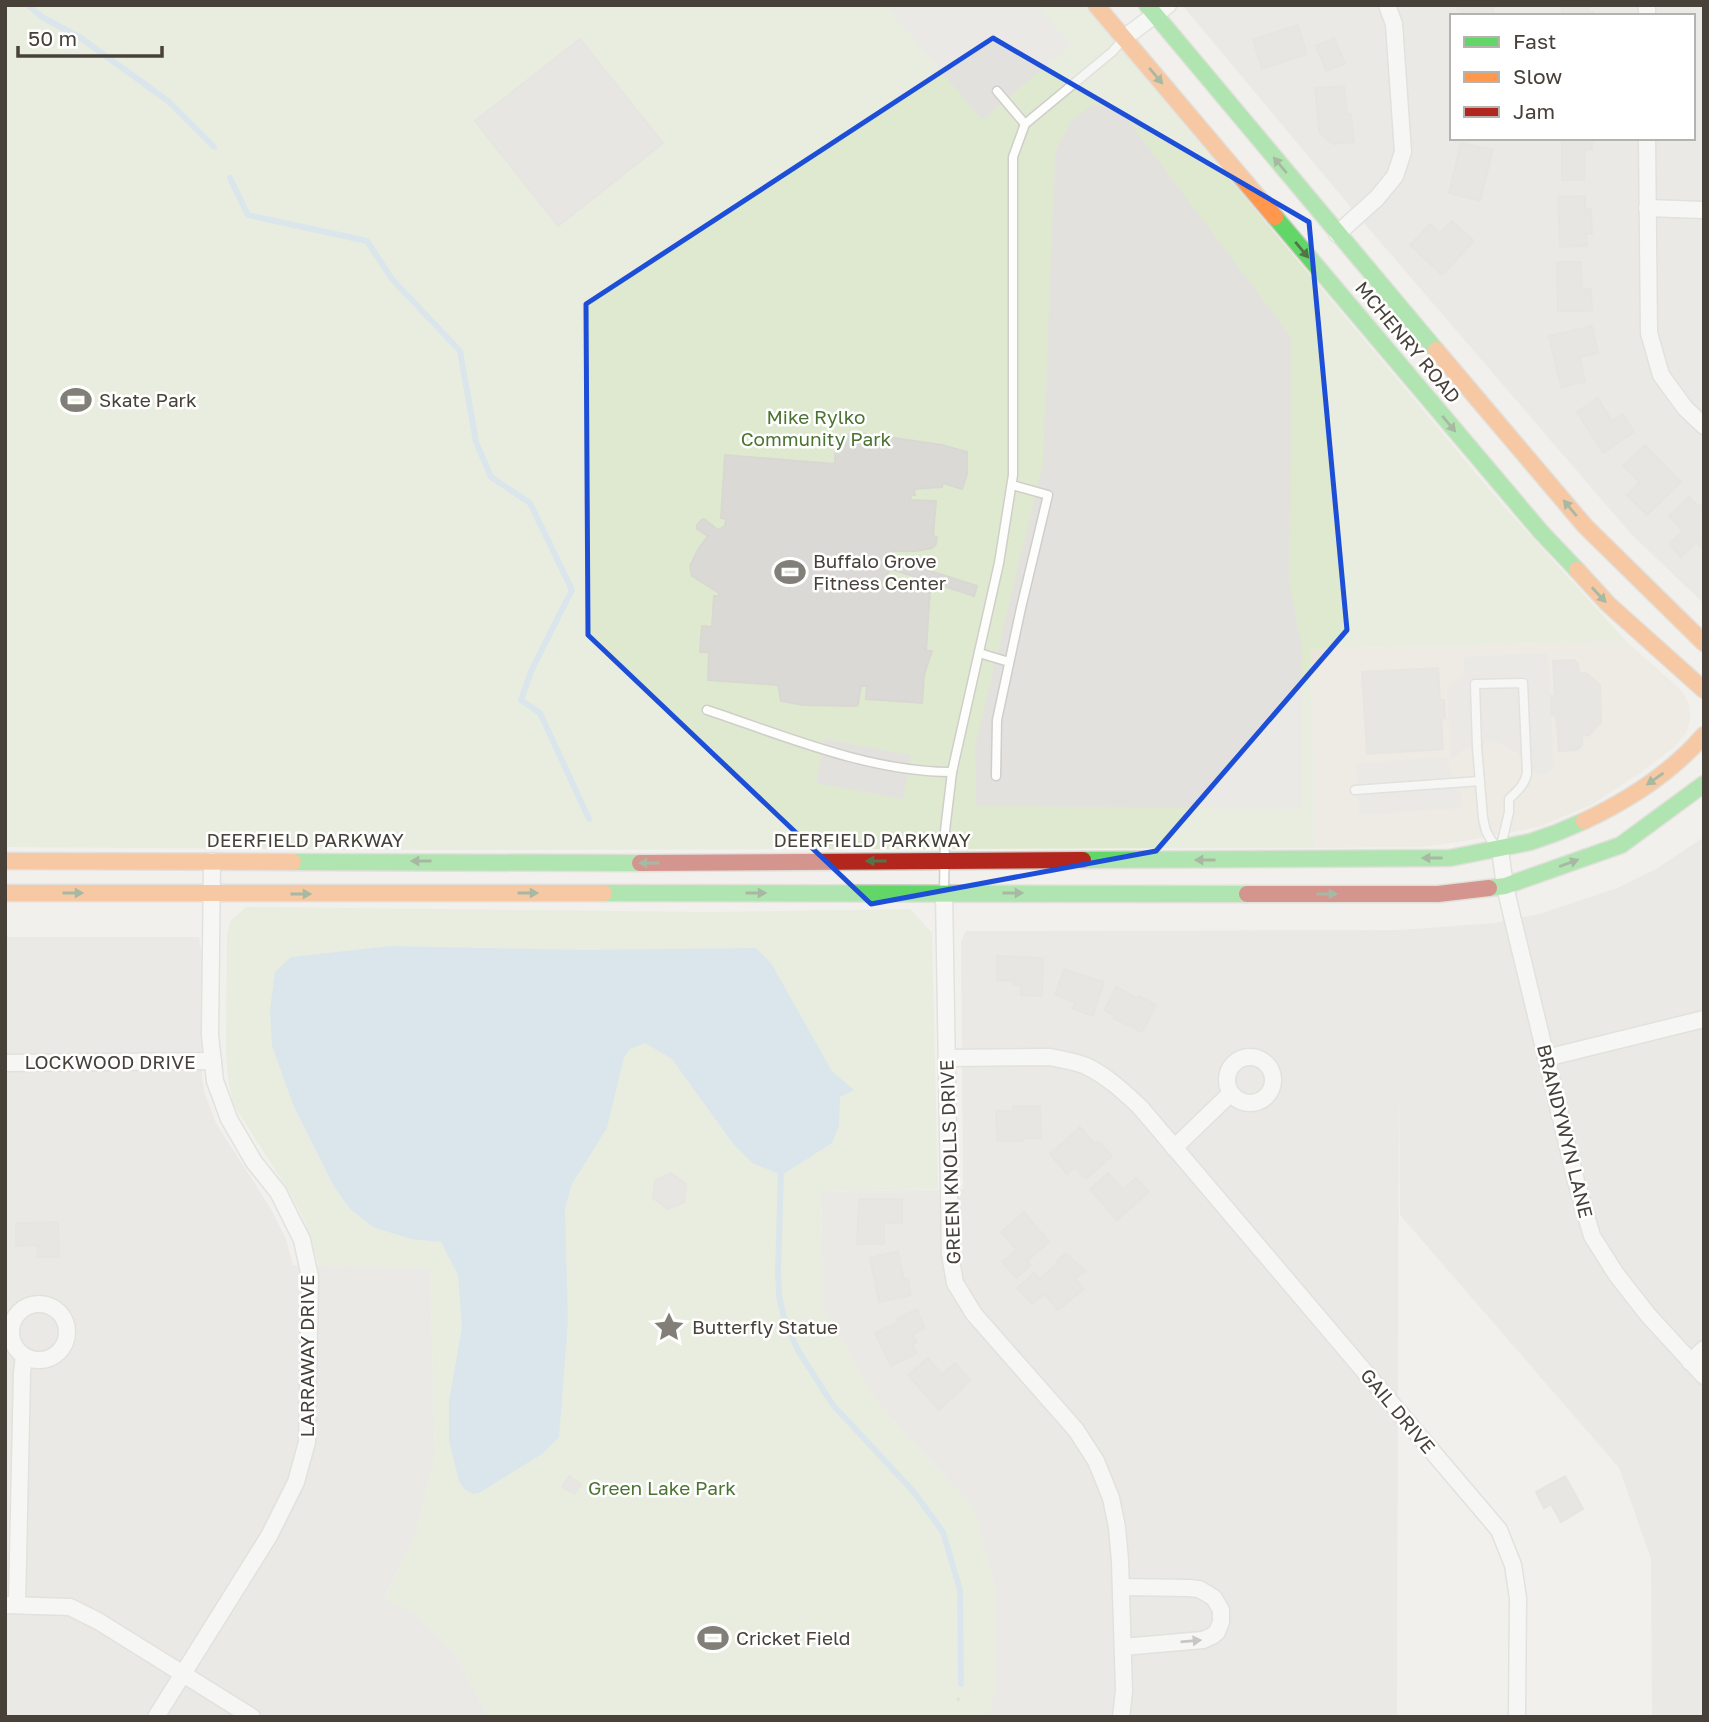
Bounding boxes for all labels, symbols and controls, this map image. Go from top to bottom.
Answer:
scale bar [18,14,161,58]
legend [1450,14,1695,140]
text: 50 m [28,25,77,51]
text: Fast [1513,28,1556,54]
text: Slow [1513,63,1562,89]
one-way arrow [1148,68,1163,85]
text: Jam [1513,98,1555,124]
one-way arrow [1273,157,1288,175]
one-way arrow [1295,241,1310,259]
street label: MCHENRY ROAD [1351,276,1466,407]
sports icon: Skate Park [59,383,93,417]
place label: Skate Park [99,388,197,411]
park label: Mike Rylko Community Park [741,405,892,450]
one-way arrow [1441,415,1457,433]
one-way arrow [1562,499,1577,517]
place label: Buffalo Grove Fitness Center [813,549,947,594]
sports icon: Buffalo Grove Fitness Center [773,555,807,589]
one-way arrow [1591,586,1607,603]
one-way arrow [1646,772,1664,786]
street label: DEERFIELD PARKWAY [206,828,404,851]
street label: DEERFIELD PARKWAY [773,828,971,851]
one-way arrow [1421,852,1443,864]
one-way arrow [1193,854,1215,866]
one-way arrow [410,855,432,867]
one-way arrow [865,855,887,867]
one-way arrow [638,857,660,869]
one-way arrow [1559,857,1580,868]
one-way arrow [63,887,85,899]
one-way arrow [518,887,540,899]
one-way arrow [745,887,767,899]
one-way arrow [1002,887,1024,899]
one-way arrow [290,888,312,900]
one-way arrow [1316,888,1338,900]
street label: BRANDYWYN LANE [1533,1042,1598,1220]
street label: LOCKWOOD DRIVE [24,1050,196,1073]
street label: GREEN KNOLLS DRIVE [934,1059,965,1265]
street label: LARRAWAY DRIVE [295,1275,318,1437]
place icon: Butterfly Statue [652,1310,686,1344]
place label: Butterfly Statue [692,1315,838,1338]
street label: GAIL DRIVE [1356,1364,1441,1458]
park label: Green Lake Park [588,1476,736,1499]
sports icon: Cricket Field [696,1621,730,1655]
place label: Cricket Field [736,1626,851,1649]
one-way arrow [1180,1635,1202,1646]

